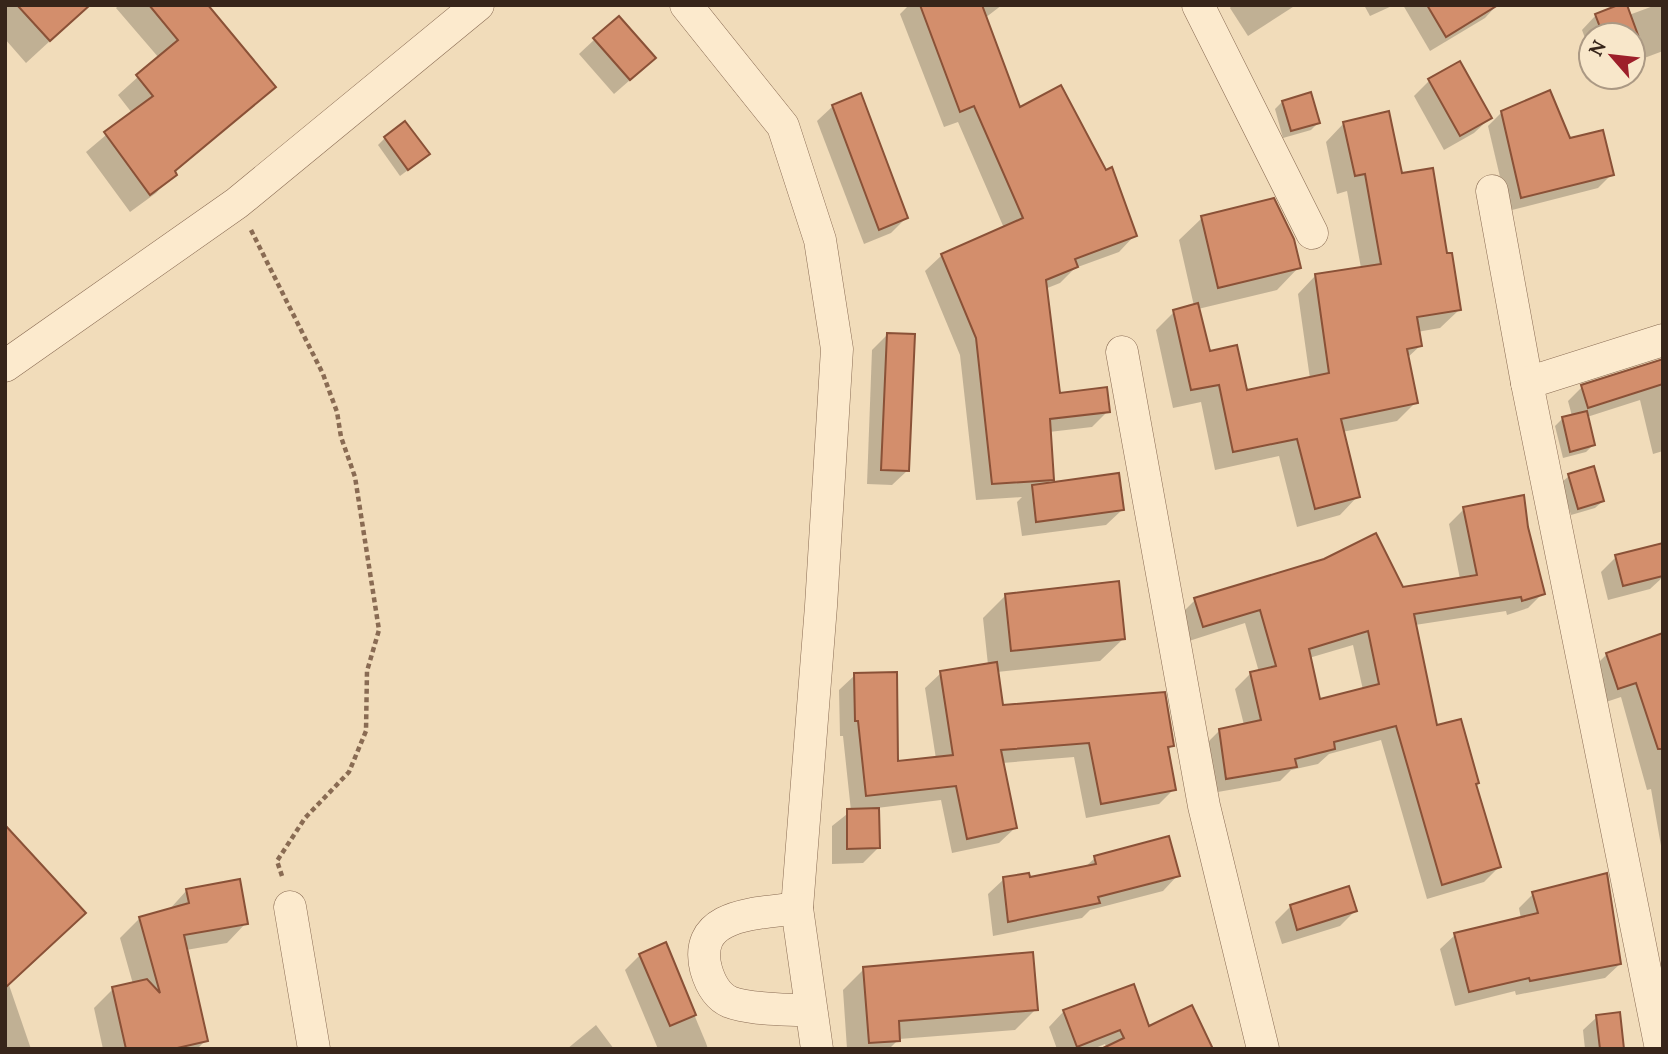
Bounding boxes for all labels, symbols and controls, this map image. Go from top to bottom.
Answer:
north arrow [1577,21,1647,91]
text: N [1583,36,1611,60]

